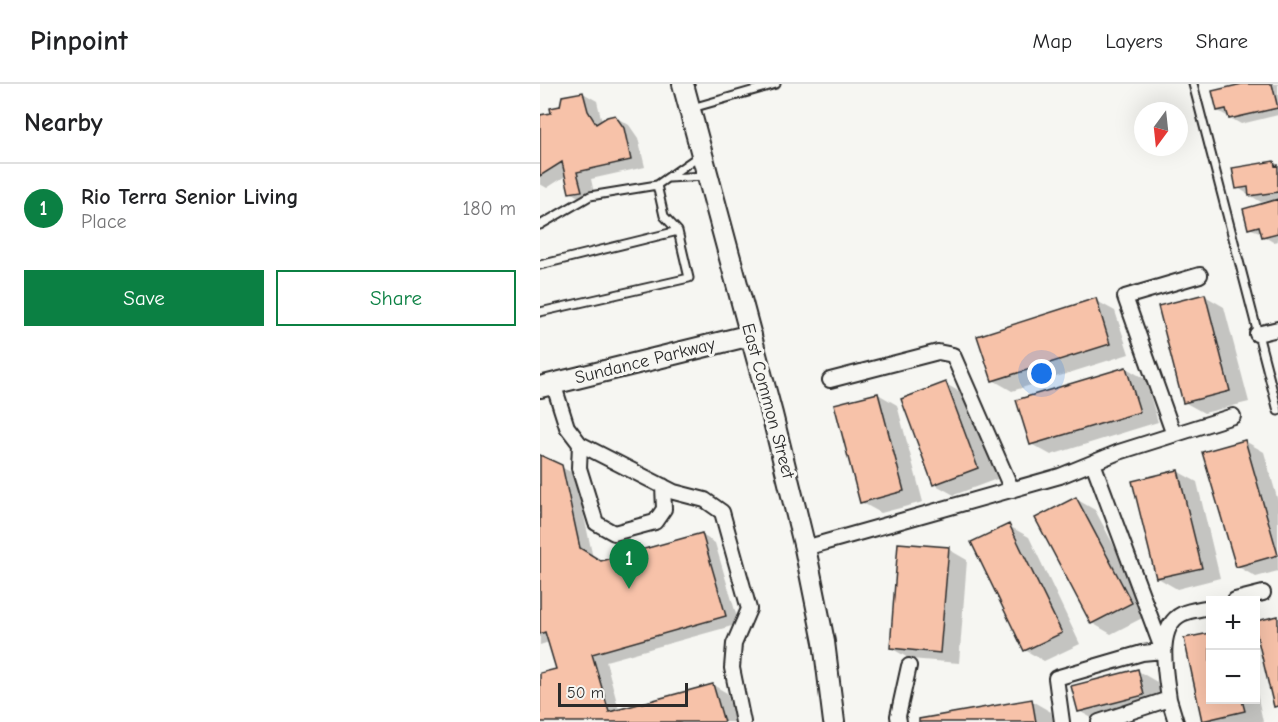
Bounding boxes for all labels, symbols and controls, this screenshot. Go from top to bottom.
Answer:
text: Pinpoint [30,25,128,57]
text: Map [1033,29,1072,53]
text: Layers [1105,29,1163,53]
text: Share [1196,29,1248,53]
north arrow [1134,102,1188,156]
text: Nearby [24,108,103,138]
text: Rio Terra Senior Living [81,184,299,210]
text: 1 [40,197,47,220]
text: 180 m [462,197,516,220]
text: Place [81,210,127,233]
button: Save [24,270,264,326]
button: Share [276,270,516,326]
street label: East Common Street [737,321,799,482]
street label: Sundance Parkway [573,333,718,389]
your location [1027,359,1056,388]
pin: 1 [610,540,649,589]
map controls [1206,596,1260,704]
button: + [1206,596,1260,650]
button: − [1206,650,1260,704]
scale bar [558,680,688,708]
text: 50 m [567,684,604,702]

